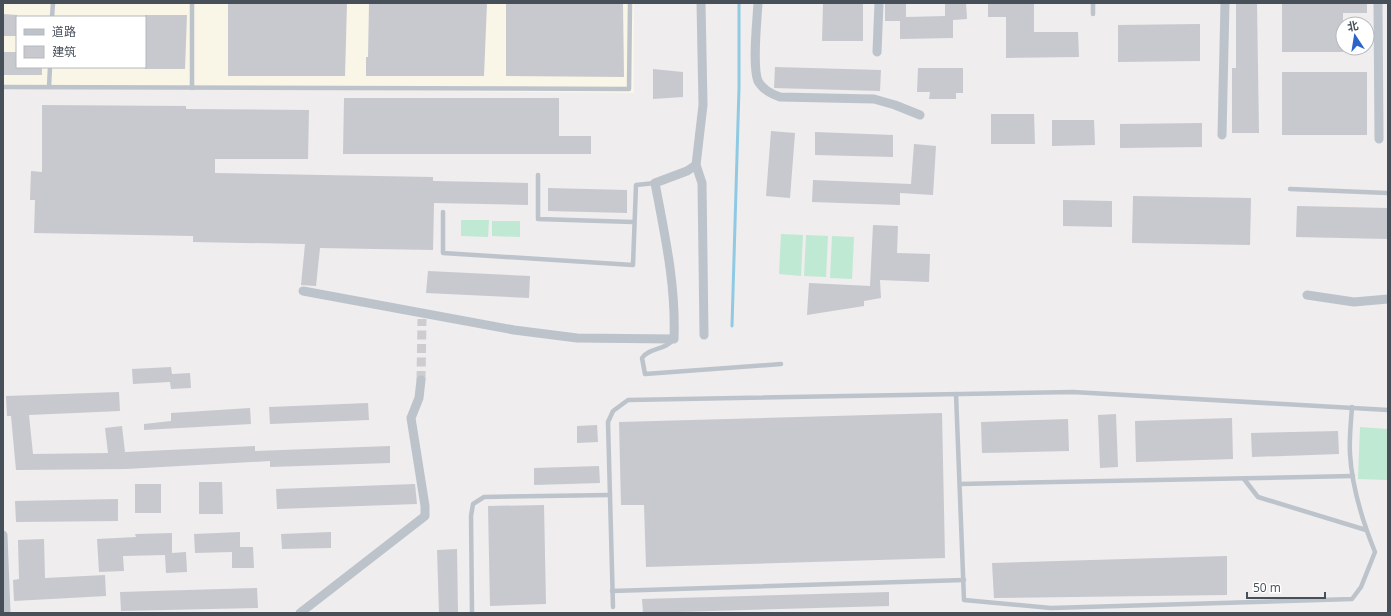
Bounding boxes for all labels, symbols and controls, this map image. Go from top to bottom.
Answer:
legend [16,16,146,68]
north arrow [1335,16,1375,56]
text: 北 [1346,17,1360,34]
text: 道路 [52,23,76,40]
text: 建筑 [52,43,76,60]
scale bar [1247,574,1325,600]
text: 50 m [1253,579,1281,596]

